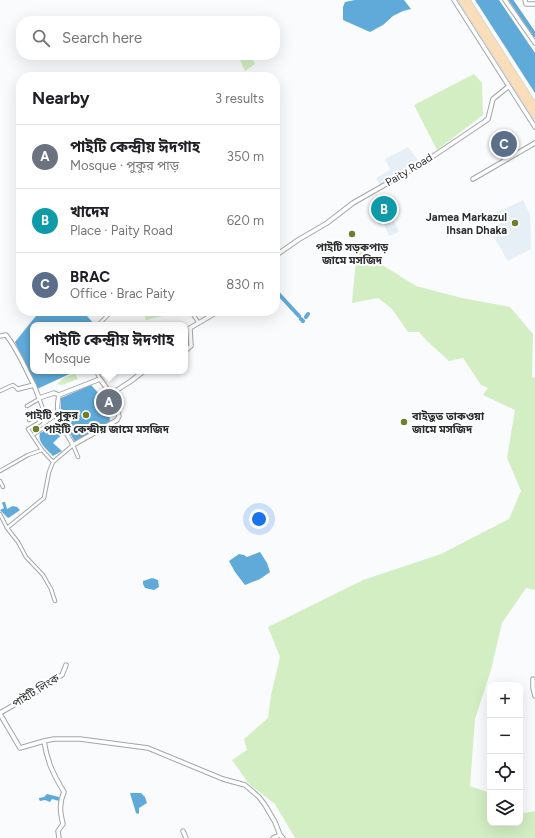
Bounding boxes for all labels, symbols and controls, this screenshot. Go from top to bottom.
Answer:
search box [16,16,280,60]
icon: search [30,27,52,49]
text: Search here [62,29,142,47]
text: Nearby [32,88,90,108]
text: 3 results [215,91,264,106]
pin: C [491,129,517,159]
text: পাইটি কেন্দ্রীয় ঈদগাহ [70,138,200,156]
text: A [40,149,50,164]
text: 350 m [227,149,264,164]
street label: Paity Road [383,151,435,189]
text: Mosque · পুকুর পাড় [70,158,179,173]
pin: B [371,194,397,224]
text: খাদেম [70,203,109,221]
place label: Jamea Markazul Ihsan Dhaka [426,211,507,237]
text: B [41,213,49,228]
text: 620 m [227,213,264,228]
marker: Jamea Markazul Ihsan Dhaka [510,218,520,228]
text: Place · Paity Road [70,223,173,238]
marker: পাইটি সড়কপাড় জামে মসজিদ [347,229,357,239]
place label: পাইটি সড়কপাড় জামে মসজিদ [316,241,389,267]
text: BRAC [70,268,110,286]
text: C [40,277,50,292]
text: 830 m [226,277,264,292]
text: Office · Brac Paity [70,286,175,301]
popup [30,322,188,374]
text: পাইটি কেন্দ্রীয় ঈদগাহ [44,331,174,349]
text: Mosque [44,351,90,366]
pin: A [96,387,122,417]
place label: পাইটি পুকুর [25,409,78,422]
marker: পাইটি পুকুর [81,410,91,420]
place label: বাইতুত তাকওয়া জামে মসজিদ [411,410,485,436]
marker: বাইতুত তাকওয়া জামে মসজিদ [399,417,409,427]
place label: পাইটি কেন্দ্রীয় জামে মসজিদ [44,423,170,436]
marker: পাইটি কেন্দ্রীয় জামে মসজিদ [31,424,41,434]
your location [249,509,269,529]
street label: পাইটি লিংক [10,671,62,711]
map controls [487,682,523,826]
button: + [487,682,523,718]
button: − [487,718,523,754]
button: locate [487,754,523,790]
button: layers [487,790,523,826]

